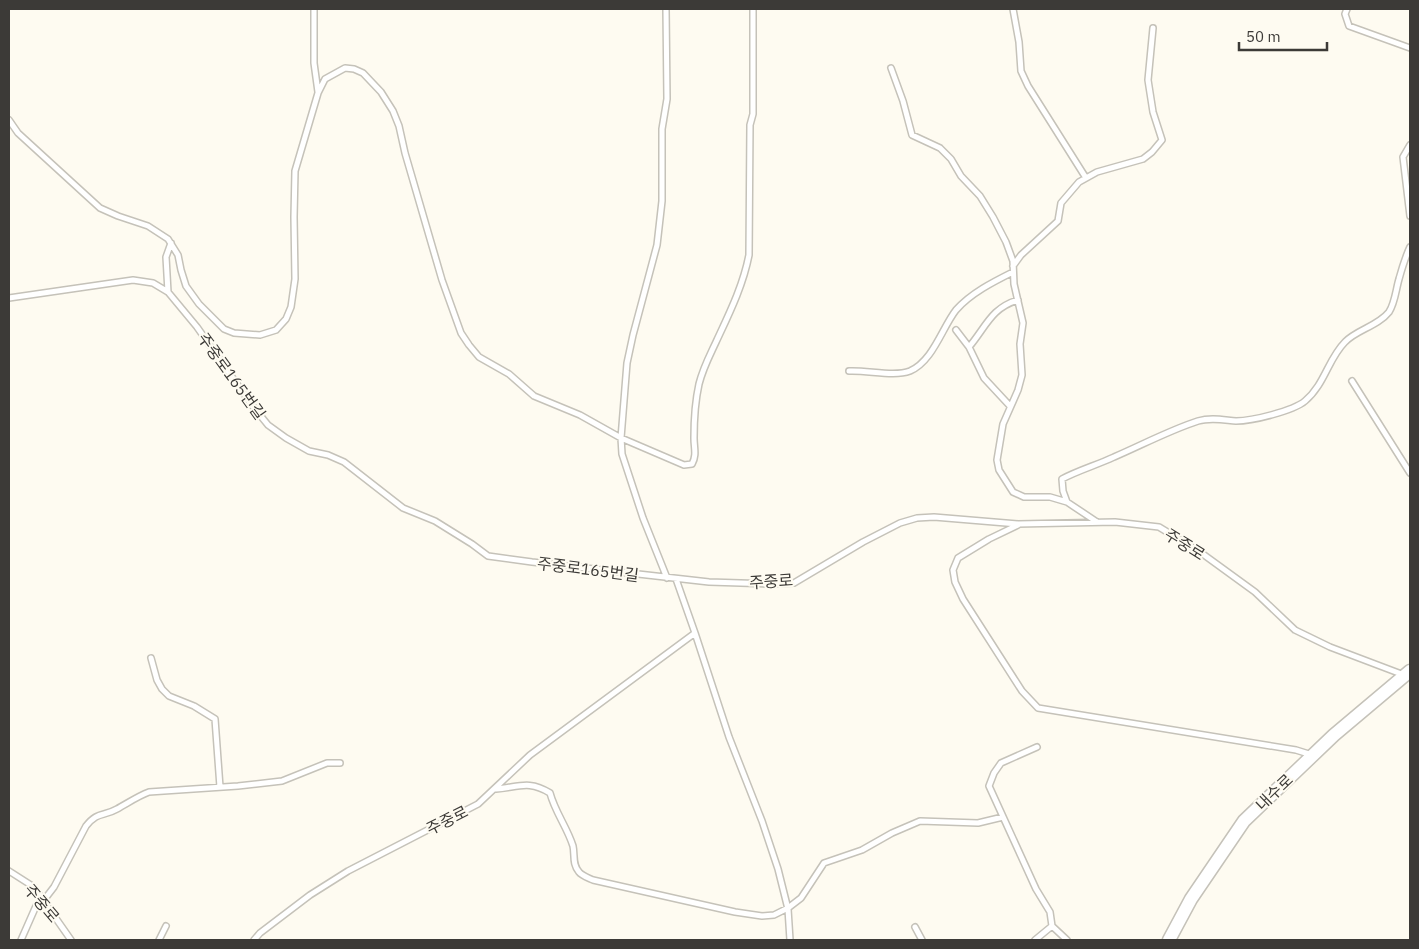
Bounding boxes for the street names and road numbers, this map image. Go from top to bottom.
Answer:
street label: 주중로165번길 [194,329,270,423]
street label: 주중로 [1161,524,1209,564]
street label: 주중로165번길 [536,553,640,585]
street label: 주중로 [748,569,794,593]
street label: 내수로 [1251,769,1297,815]
street label: 주중로 [423,801,471,839]
street label: 주중로 [20,880,64,927]

